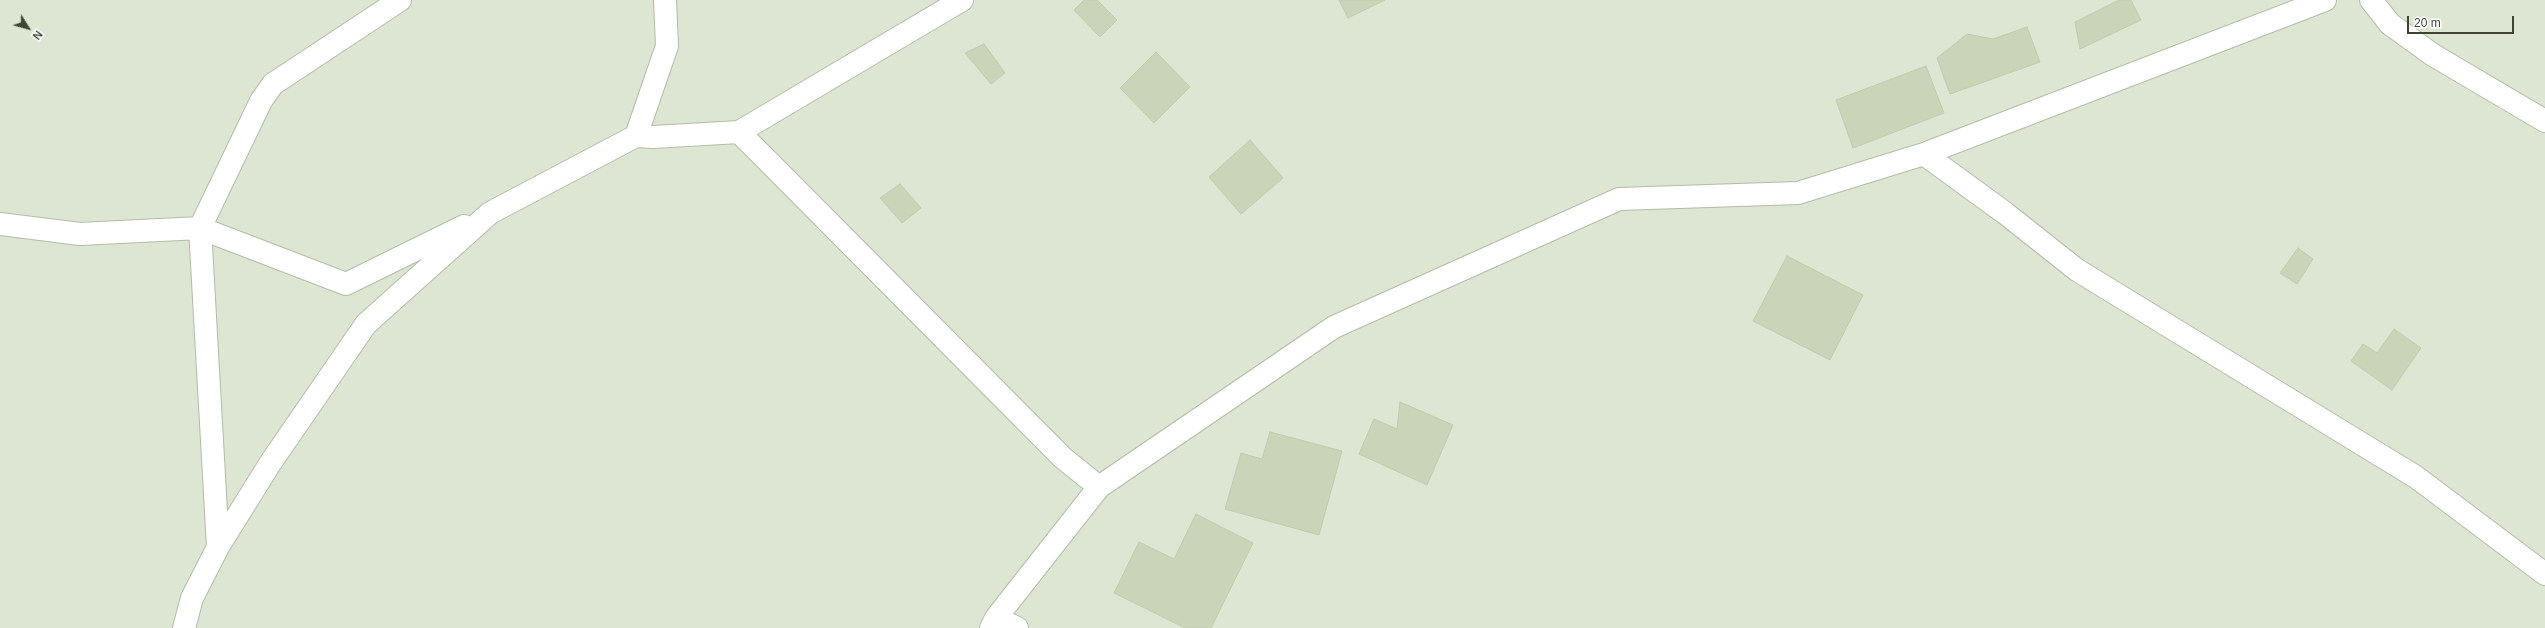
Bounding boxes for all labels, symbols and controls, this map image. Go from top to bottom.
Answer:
north arrow [8,8,48,48]
scale bar [2409,8,2516,34]
text: 20 m [2414,16,2441,30]
text: N [30,28,45,42]

